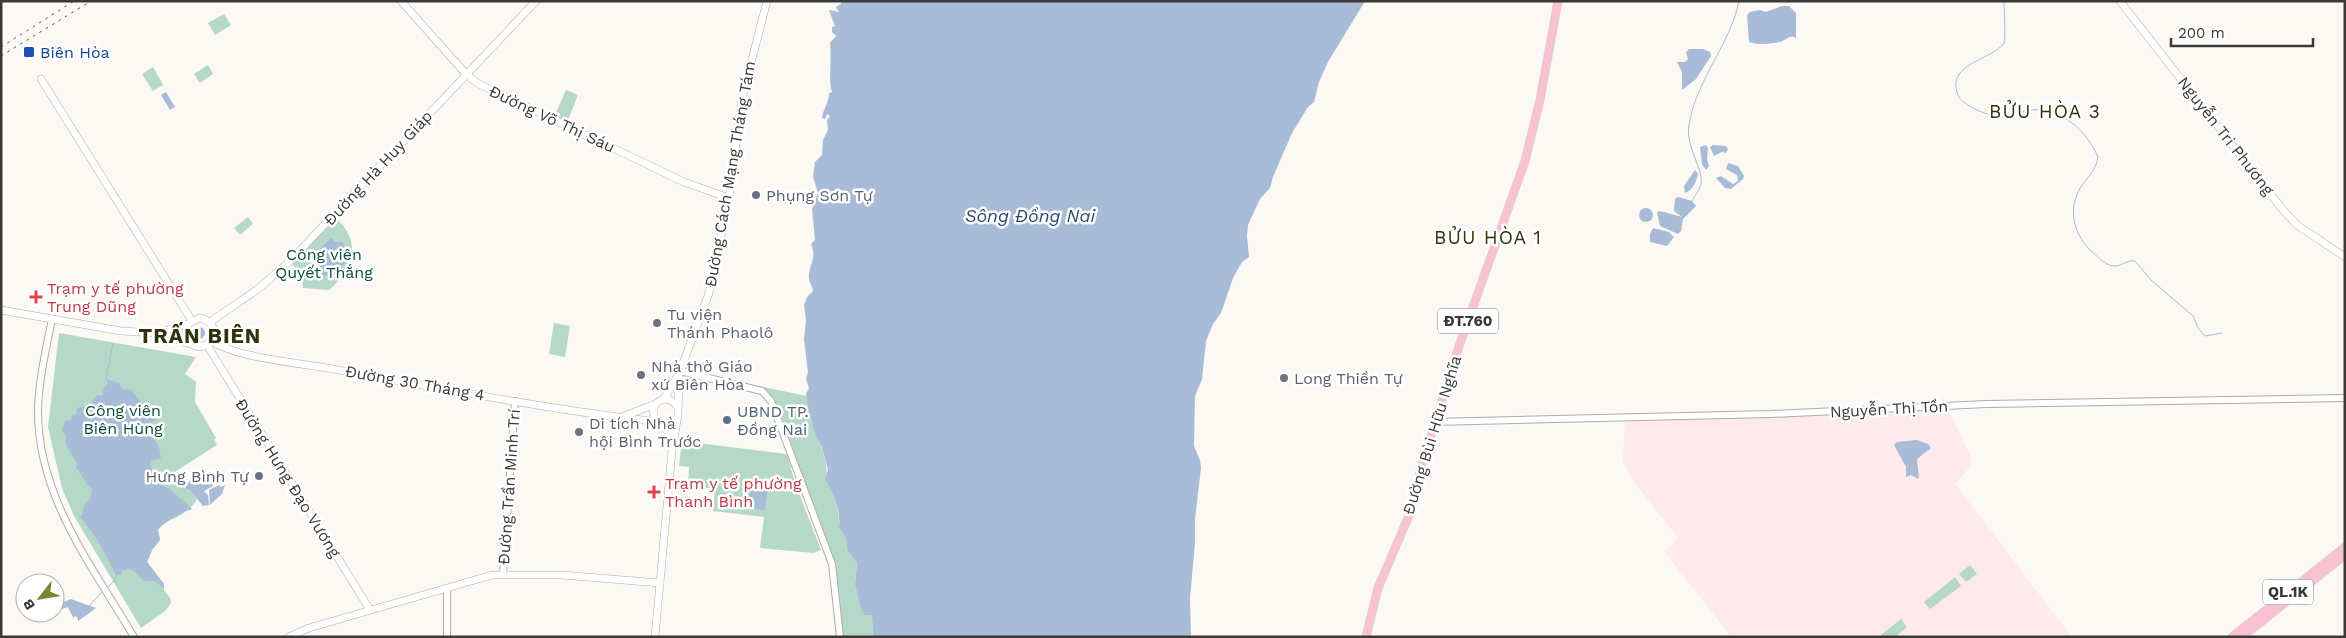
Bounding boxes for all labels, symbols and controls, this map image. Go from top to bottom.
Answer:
scale bar [2171,15,2314,47]
text: 200 m [2178,24,2225,42]
place label: Biên Hòa [40,43,110,62]
marker: Biên Hòa [22,45,36,59]
street label: Đường Cách Mạng Tháng Tám [701,59,759,289]
street label: Nguyễn Tri Phương [2174,73,2278,199]
street label: Đường Võ Thị Sáu [486,81,618,157]
district label: BỬU HÒA 3 [1989,100,2101,123]
street label: Đường Hà Huy Giáp [320,106,436,230]
place label: Phụng Sơn Tự [766,186,873,205]
marker: Phụng Sơn Tự [750,189,762,201]
water label: Sông Đồng Nai [965,205,1096,226]
district label: BỬU HÒA 1 [1434,226,1542,249]
park label: Công viên Quyết Thắng [275,245,373,282]
place label: Trạm y tế phường Trung Dũng [47,279,184,316]
marker: Trạm y tế phường Trung Dũng [29,290,43,304]
place label: Tu viện Thánh Phaolô [667,305,773,342]
road number: ĐT.760 [1438,308,1498,334]
marker: Tu viện Thánh Phaolô [651,317,663,329]
district label: TRẤN BIÊN [139,322,261,348]
street label: Đường Bùi Hữu Nghĩa [1399,353,1465,517]
place label: Nhà thờ Giáo xứ Biên Hòa [651,357,753,394]
street label: Đường 30 Tháng 4 [344,361,486,405]
marker: Nhà thờ Giáo xứ Biên Hòa [635,369,647,381]
place label: Long Thiền Tự [1294,369,1403,388]
marker: Long Thiền Tự [1278,372,1290,384]
street label: Đường Hưng Đạo Vương [231,395,345,561]
street label: Nguyễn Thị Tồn [1829,396,1949,422]
park label: Công viên Biên Hùng [83,401,163,438]
place label: UBND TP. Đồng Nai [737,402,809,439]
street label: Đường Trần Minh Trí [494,408,524,566]
place label: Di tích Nhà hội Bình Trước [589,414,701,451]
marker: UBND TP. Đồng Nai [721,414,733,426]
marker: Di tích Nhà hội Bình Trước [573,426,585,438]
place label: Hưng Bình Tự [146,467,249,486]
marker: Hưng Bình Tự [253,470,265,482]
place label: Trạm y tế phường Thanh Bình [665,474,802,511]
marker: Trạm y tế phường Thanh Bình [647,485,661,499]
north arrow [15,573,65,623]
road number: QL.1K [2263,580,2313,604]
text: B [19,596,38,613]

